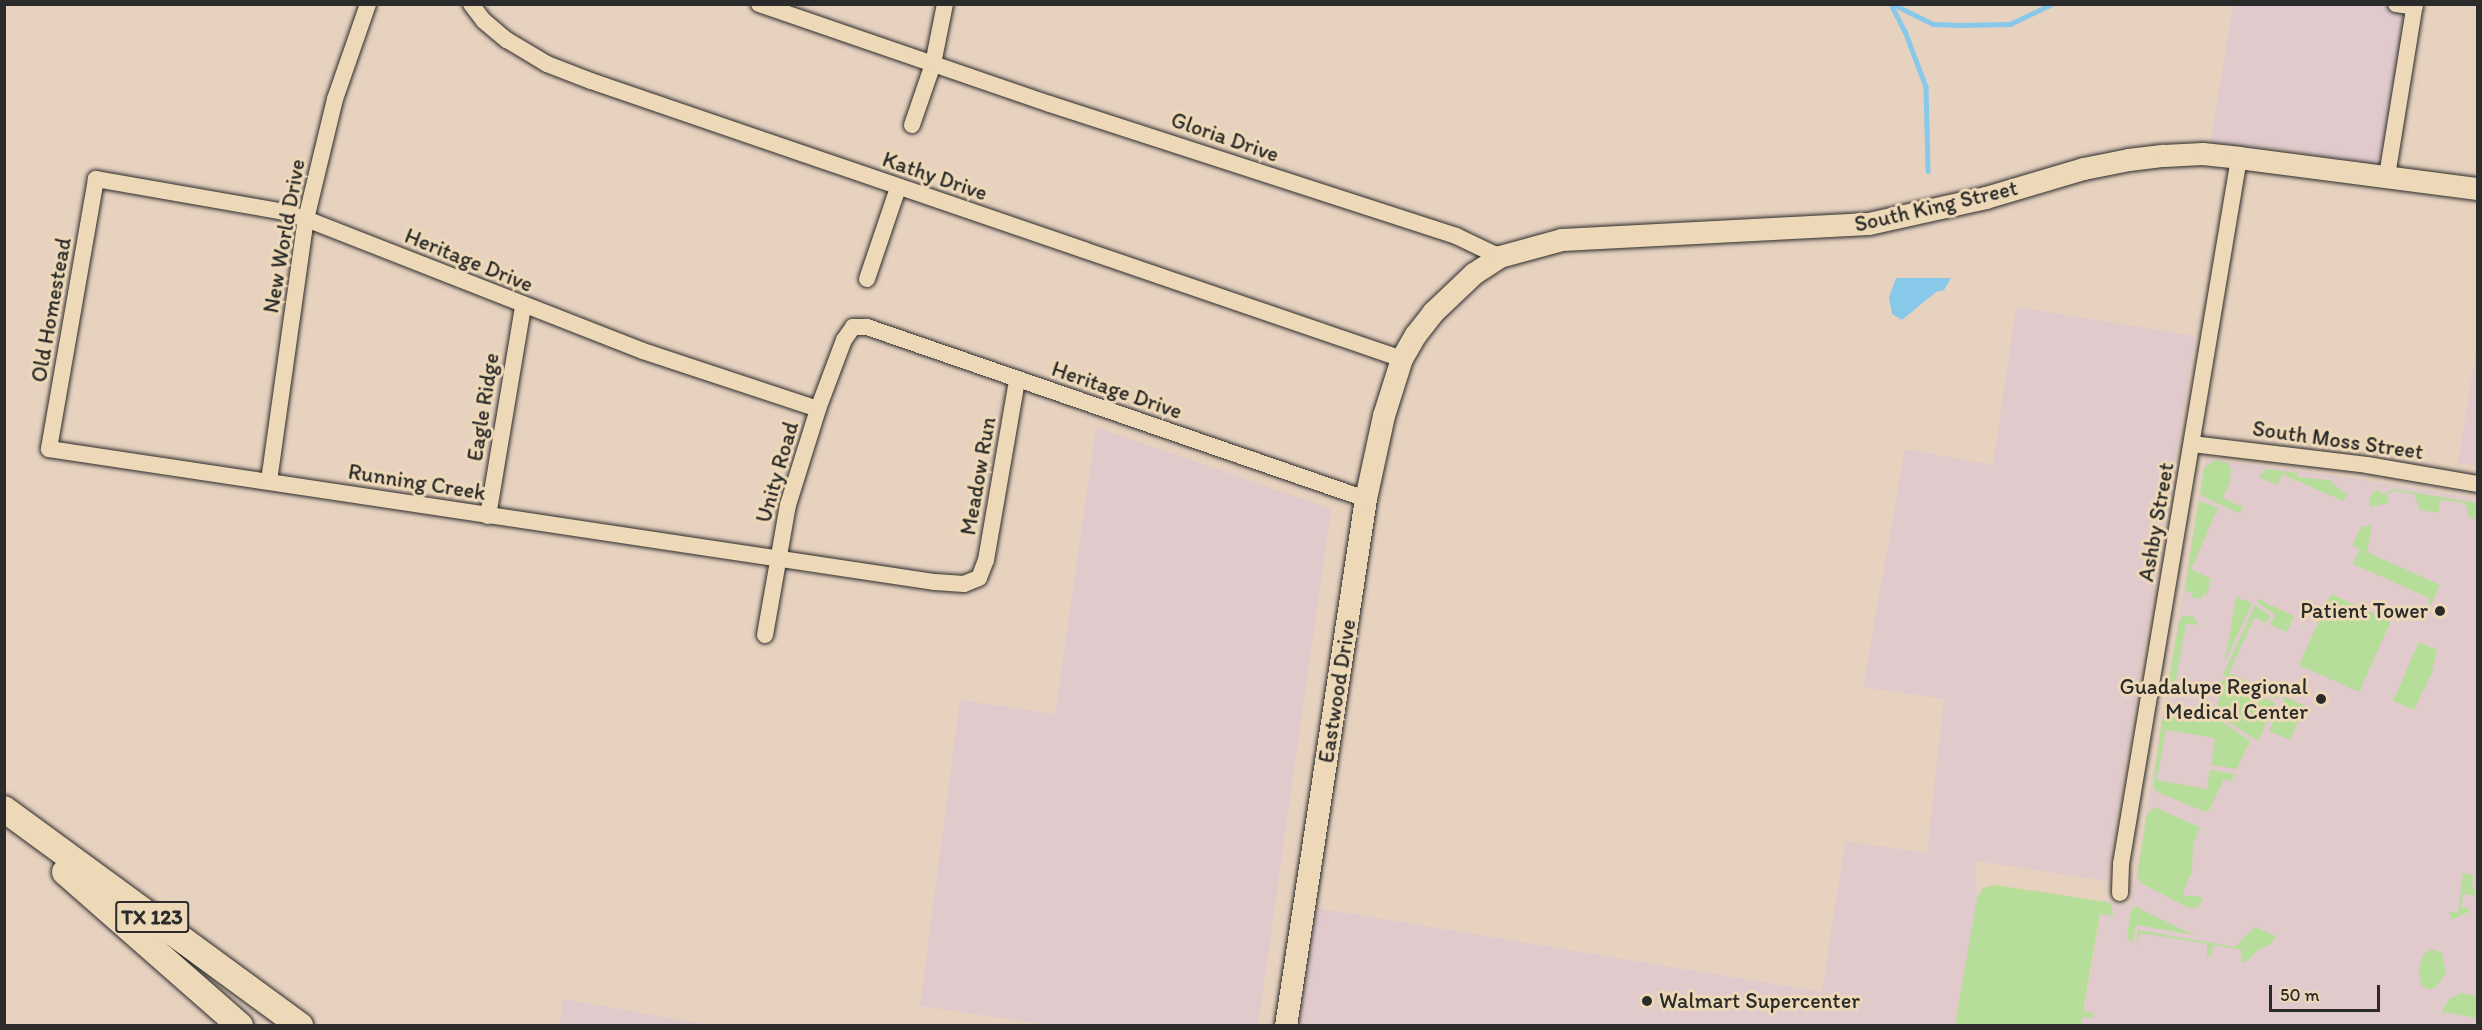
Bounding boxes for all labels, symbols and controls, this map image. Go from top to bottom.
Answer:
street label: Gloria Drive [1168,106,1282,168]
street label: Kathy Drive [879,146,991,206]
street label: New World Drive [257,157,311,315]
street label: South King Street [1852,174,2020,238]
street label: Heritage Drive [401,222,537,298]
street label: Old Homestead [25,236,77,384]
street label: Eagle Ridge [461,351,505,463]
street label: Heritage Drive [1048,355,1186,425]
street label: Meadow Run [955,415,1001,537]
street label: South Moss Street [2251,415,2425,465]
street label: Unity Road [750,419,804,525]
street label: Running Creek [346,458,488,506]
street label: Ashby Street [2133,461,2179,583]
place label: Patient Tower [2300,598,2428,624]
marker: Patient Tower [2433,604,2447,618]
street label: Eastwood Drive [1313,617,1361,765]
place label: Guadalupe Regional Medical Center [2120,673,2308,724]
marker: Guadalupe Regional Medical Center [2312,690,2330,708]
road number: TX 123 [114,899,190,935]
scale bar [2272,973,2383,1011]
text: 50 m [2280,984,2320,1006]
place label: Walmart Supercenter [1659,988,1861,1014]
marker: Walmart Supercenter [1640,994,1654,1008]

